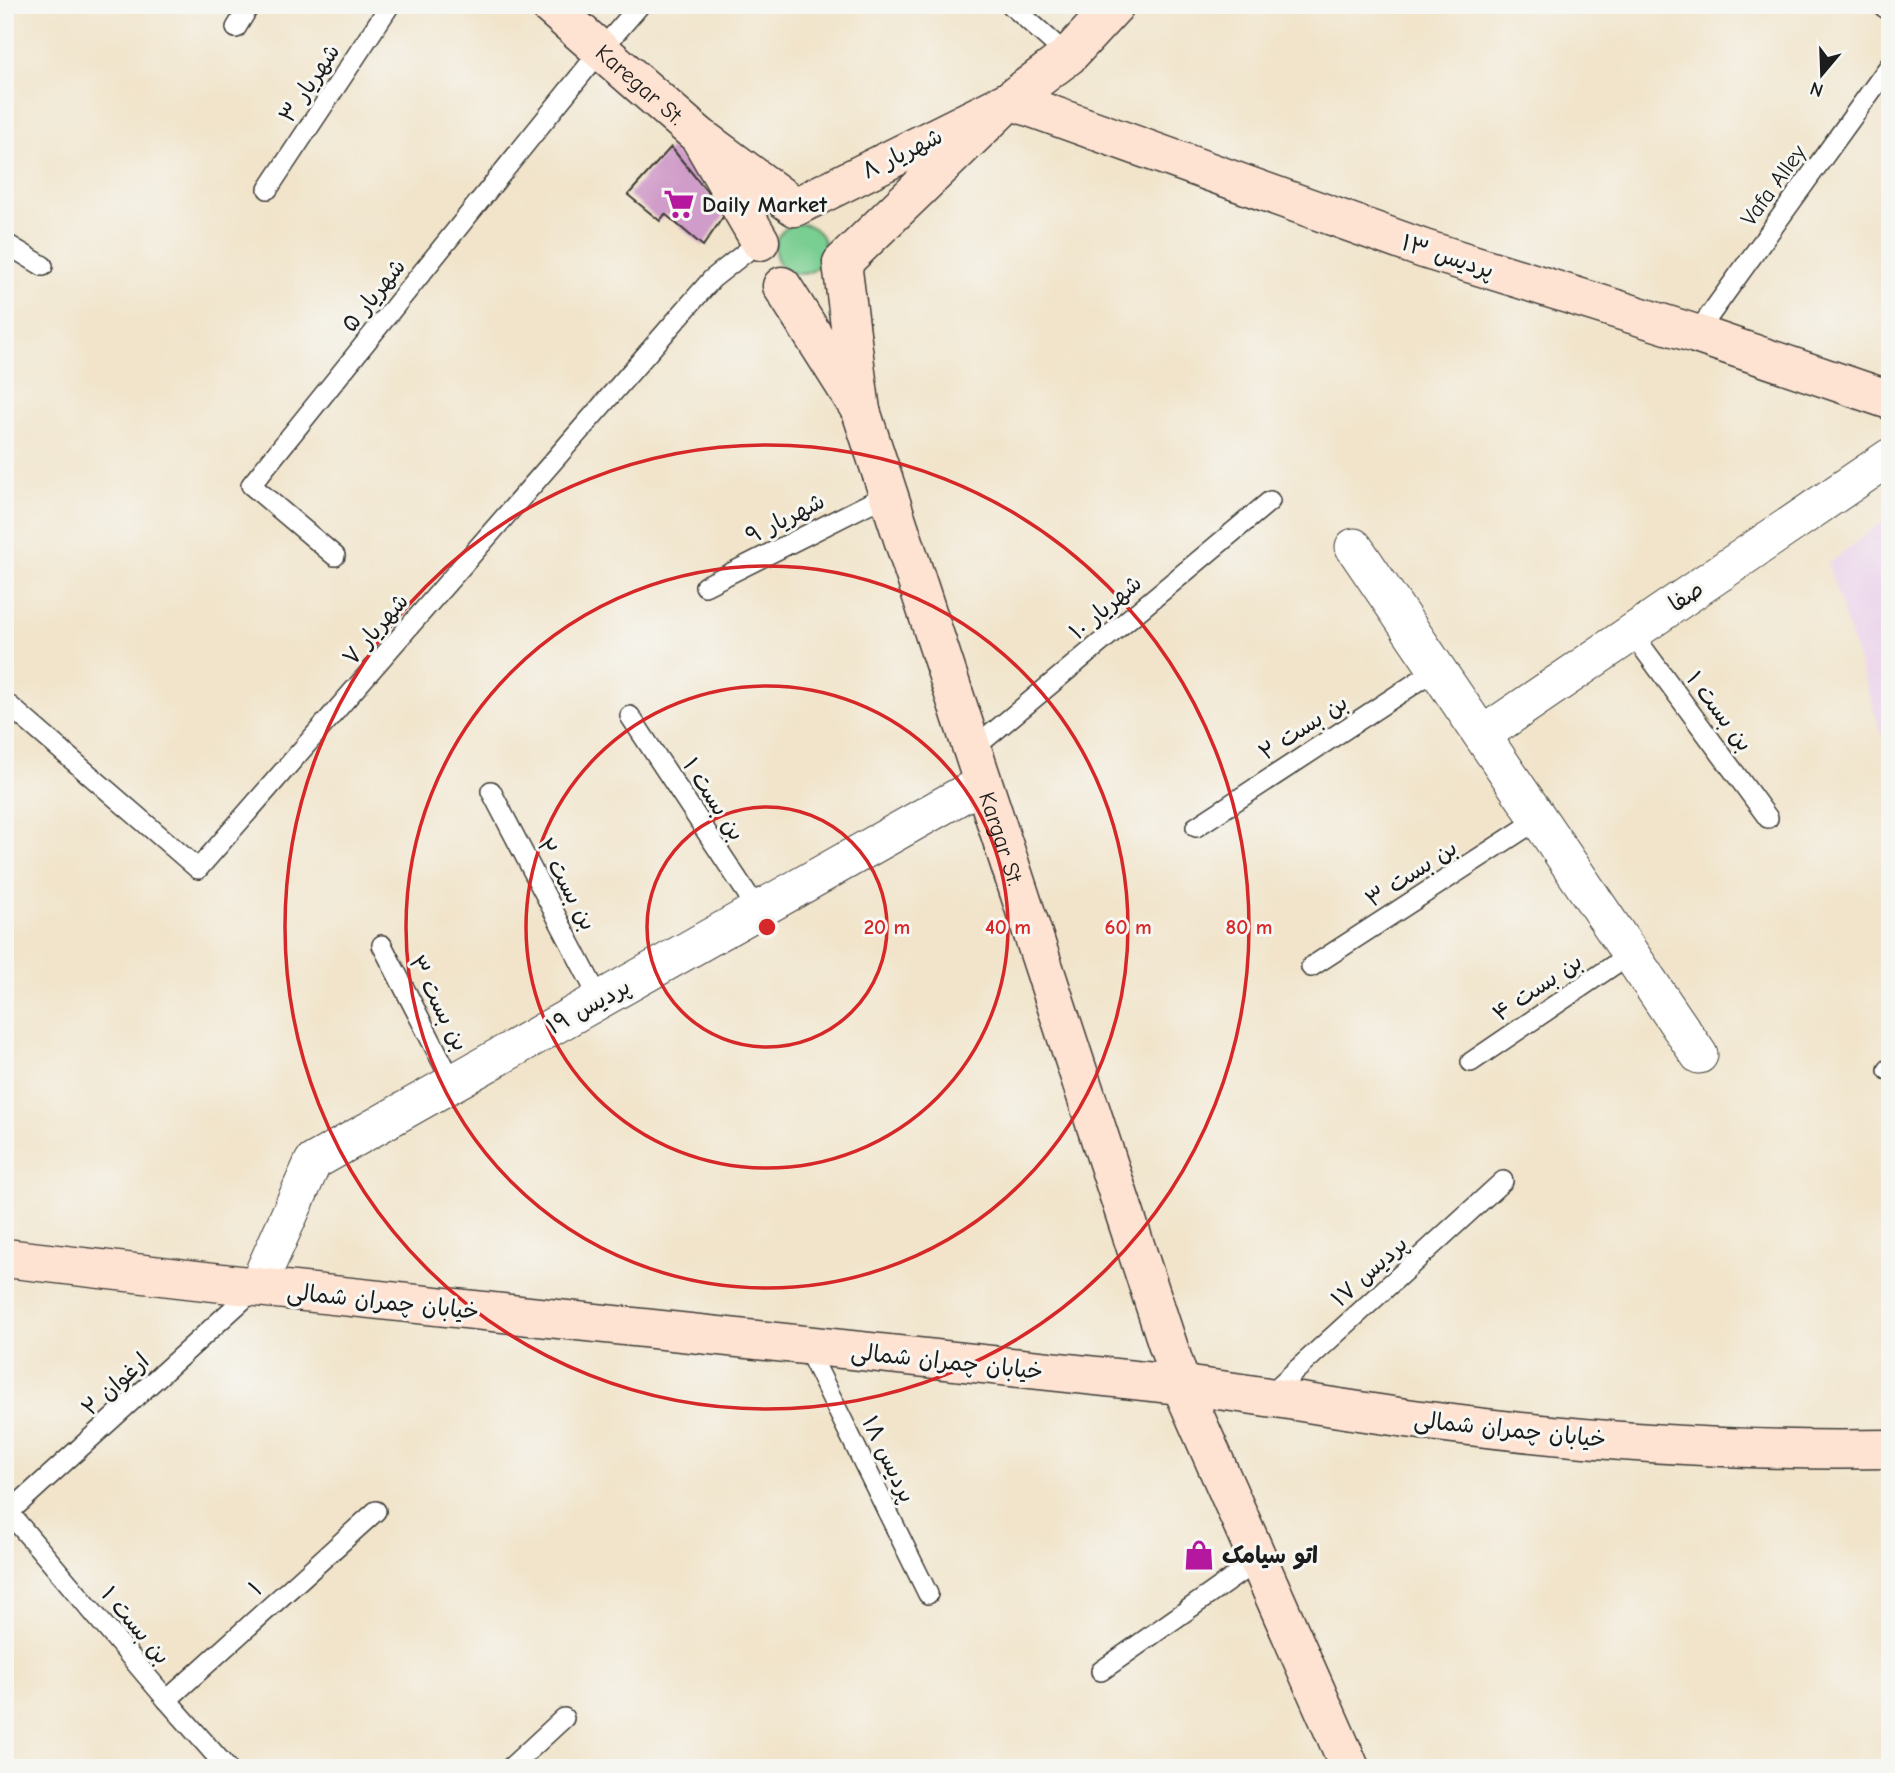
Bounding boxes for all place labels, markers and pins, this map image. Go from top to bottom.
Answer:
supermarket icon: Daily Market [662,187,696,221]
place label: Daily Market [702,191,827,218]
centre of rings [755,915,779,939]
shop icon: اتو سیامک [1182,1538,1216,1572]
place label: اتو سیامک [1222,1542,1318,1570]

